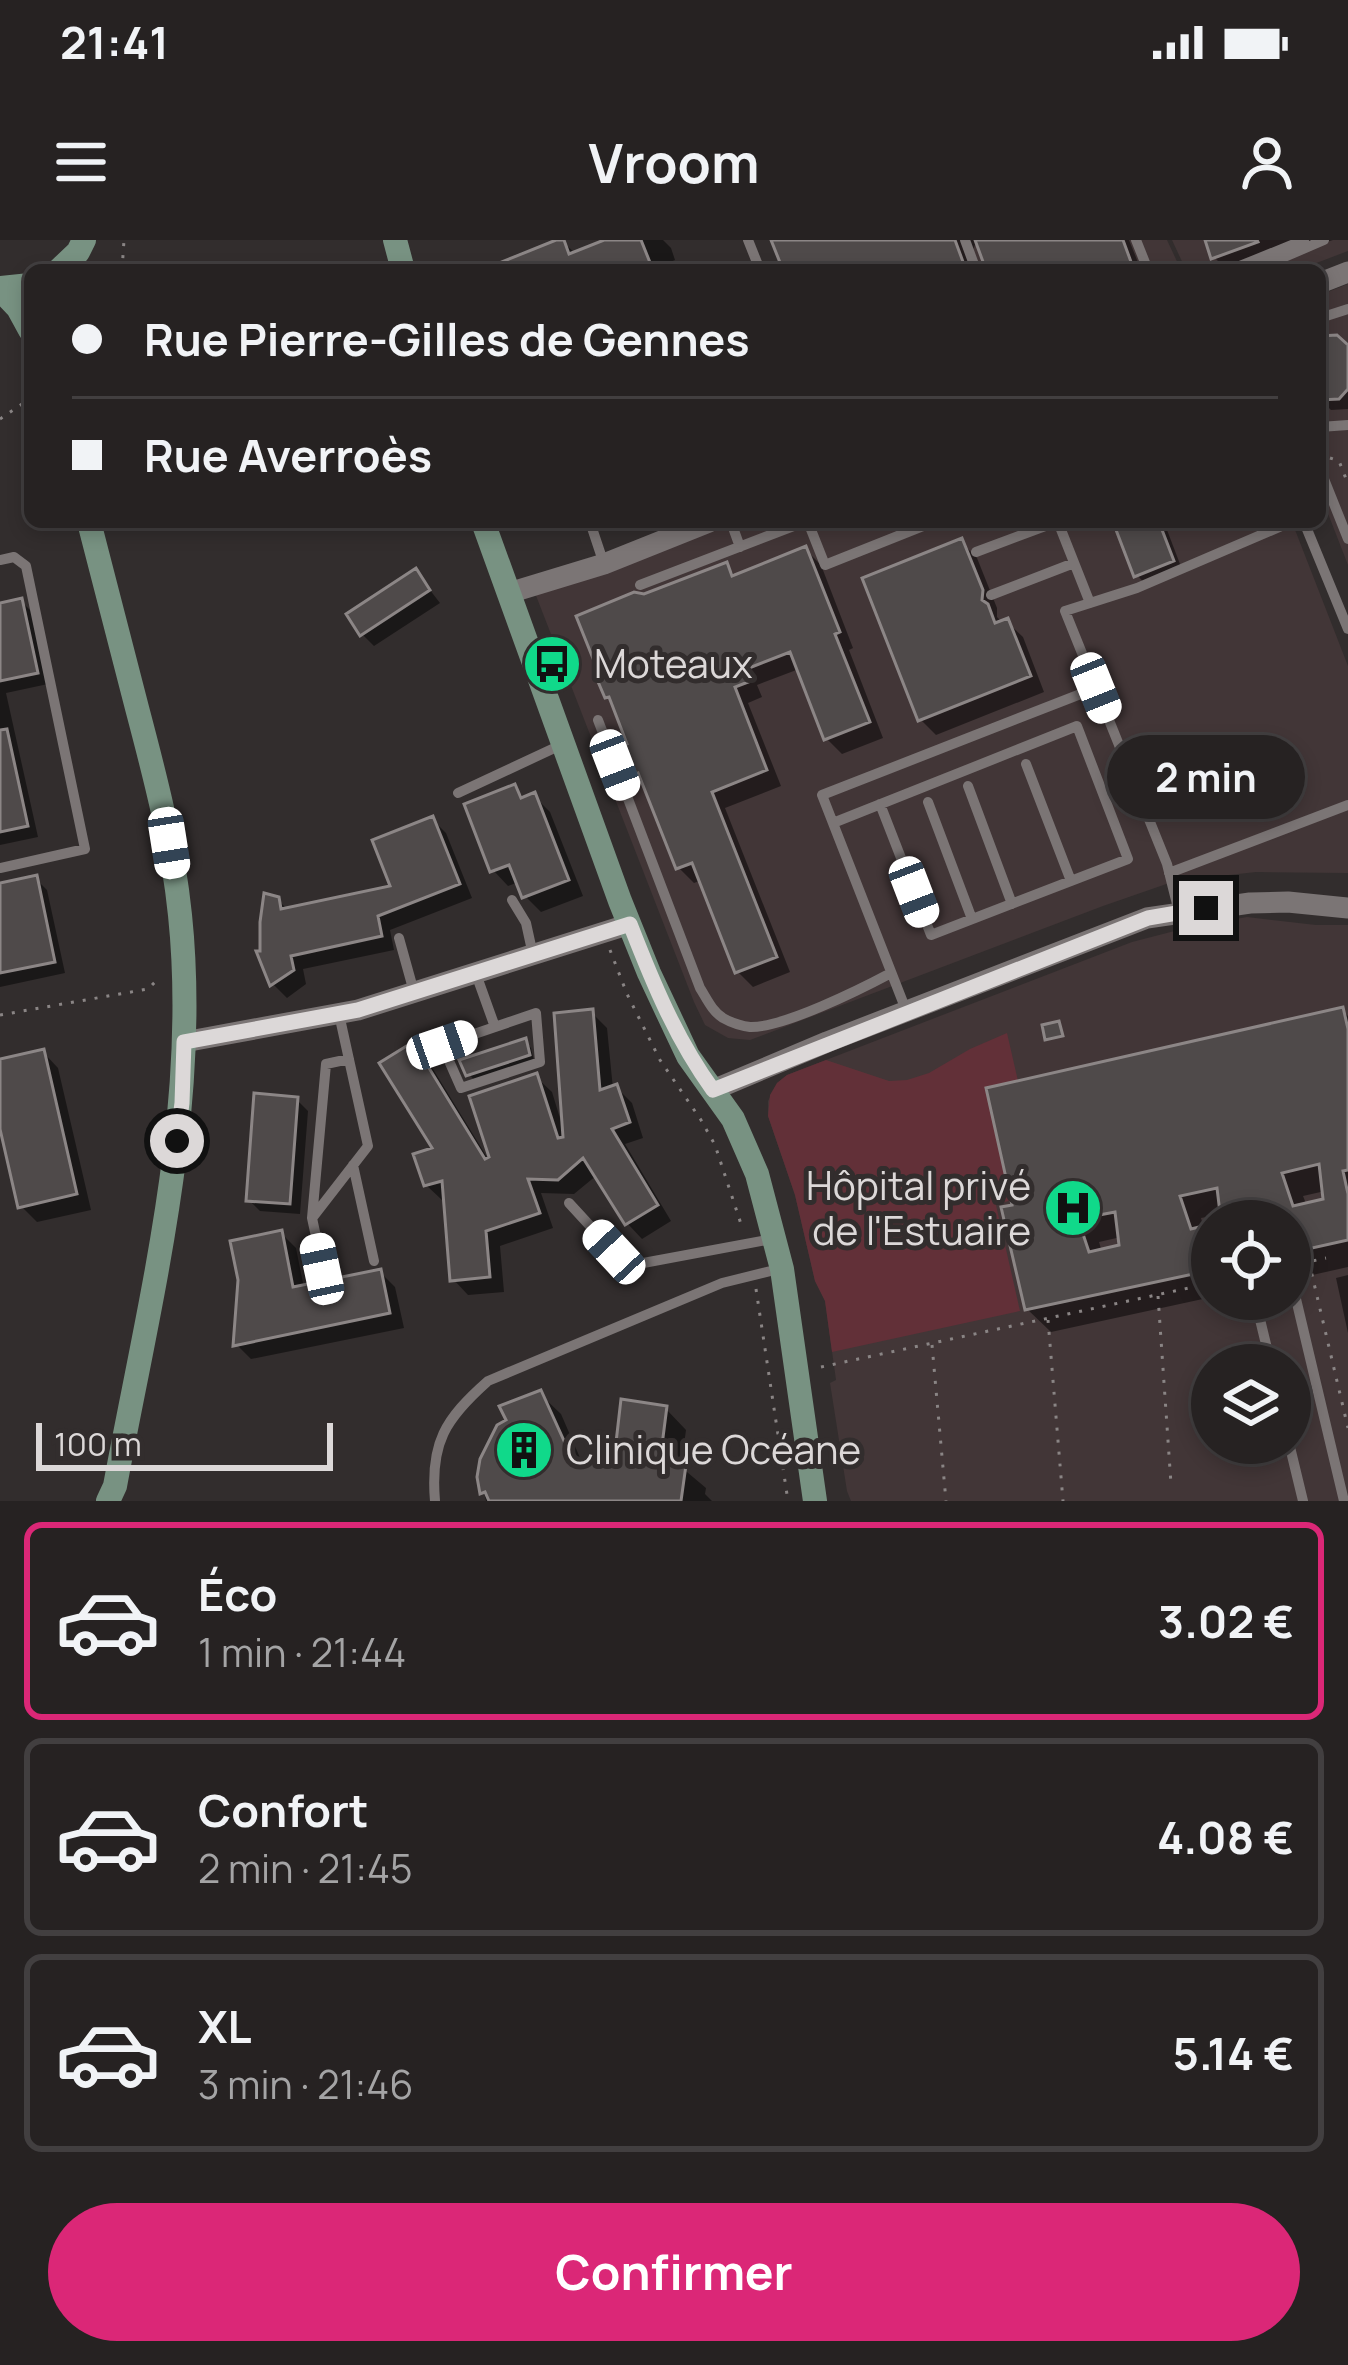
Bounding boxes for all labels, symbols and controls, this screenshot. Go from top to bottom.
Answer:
text: 21:41 [60,11,169,73]
text: Vroom [589,125,759,199]
icon: menu [48,129,114,195]
icon: person [1234,129,1300,195]
text: Rue Pierre-Gilles de Gennes [144,308,750,370]
text: Rue Averroès [144,424,432,486]
bus stop icon: Moteaux [521,633,583,695]
place label: Moteaux [594,636,753,690]
car [1066,648,1126,728]
car [585,725,645,805]
callout: 2 min [1107,734,1305,818]
text: 2 min [1155,750,1257,804]
car [146,805,192,881]
car [884,852,944,932]
route end [1179,881,1233,935]
car [402,1016,482,1074]
route start [150,1114,204,1168]
place label: Hôpital privé de l'Estuaire [806,1158,1031,1257]
hospital icon: Hôpital privé de l'Estuaire [1042,1177,1104,1239]
map controls [1191,1200,1311,1464]
button: locate [1191,1200,1311,1320]
car [576,1213,652,1291]
car [297,1230,347,1308]
button: layers [1191,1344,1311,1464]
scale bar [36,1417,333,1470]
building icon: Clinique Océane [493,1419,555,1481]
text: 100 m [54,1421,142,1466]
place label: Clinique Océane [566,1422,861,1476]
text: Éco [198,1563,277,1625]
icon: car [54,1567,162,1675]
text: 3.02 € [1158,1590,1294,1652]
text: 1 min · 21:44 [198,1625,406,1679]
text: Confort [198,1779,369,1841]
icon: car [54,1783,162,1891]
text: 4.08 € [1157,1806,1294,1868]
text: 2 min · 21:45 [198,1841,412,1895]
text: XL [198,1995,252,2057]
icon: car [54,1999,162,2107]
text: 5.14 € [1173,2022,1294,2084]
text: 3 min · 21:46 [198,2057,413,2111]
button: Confirmer [48,2203,1300,2341]

